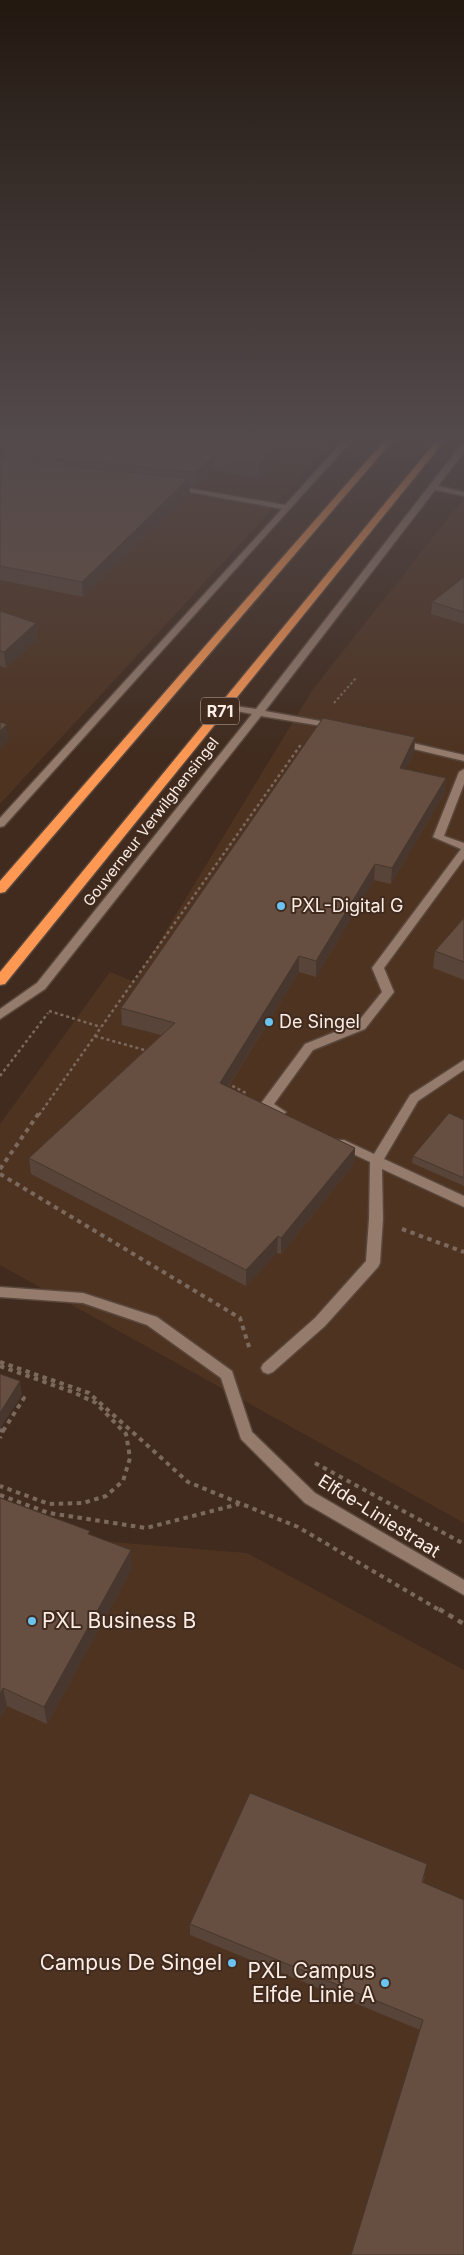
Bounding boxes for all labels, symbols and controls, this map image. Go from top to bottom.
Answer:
road number: R71 [201,698,239,724]
street label: Gouverneur Verwilghensingel [79,733,223,910]
place label: PXL-Digital G [291,895,403,916]
marker: PXL-Digital G [275,900,287,912]
place label: De Singel [279,1011,360,1032]
marker: De Singel [263,1016,275,1028]
street label: Elfde-Liniestraat [315,1470,444,1561]
place label: PXL Business B [42,1608,196,1633]
marker: PXL Business B [26,1615,38,1627]
place label: Campus De Singel [40,1950,222,1975]
marker: Campus De Singel [226,1957,238,1969]
place label: PXL Campus Elfde Linie A [248,1958,375,2007]
marker: PXL Campus Elfde Linie A [379,1977,391,1989]

